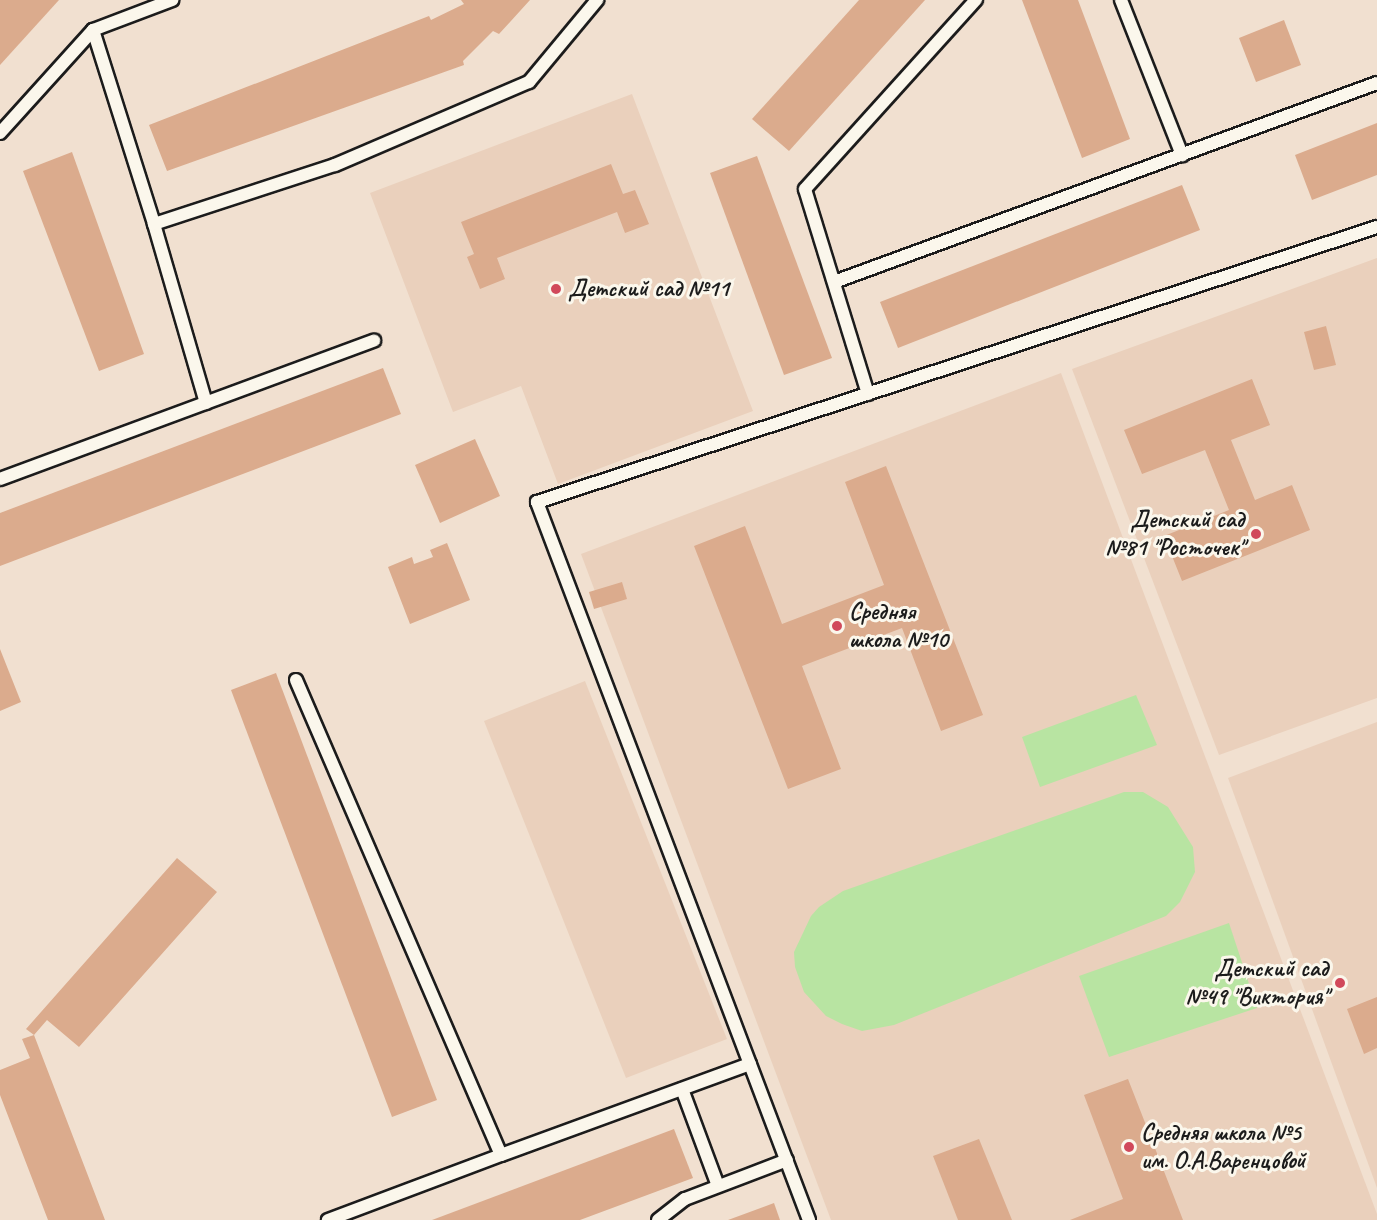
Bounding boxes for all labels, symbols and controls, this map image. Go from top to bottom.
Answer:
place label: Детский сад №11 [568,275,729,303]
marker: Детский сад №11 [549,282,563,296]
place label: Детский сад №81 "Росточек" [1105,506,1244,562]
marker: Детский сад №81 "Росточек" [1249,527,1263,541]
place label: Средняя школа №10 [849,598,948,654]
marker: Средняя школа №10 [830,619,844,633]
place label: Детский сад №49 "Виктория" [1185,955,1328,1011]
marker: Детский сад №49 "Виктория" [1333,976,1347,990]
place label: Средняя школа №5 им. О.А.Варенцовой [1141,1119,1306,1175]
marker: Средняя школа №5 им. О.А.Варенцовой [1122,1140,1136,1154]

